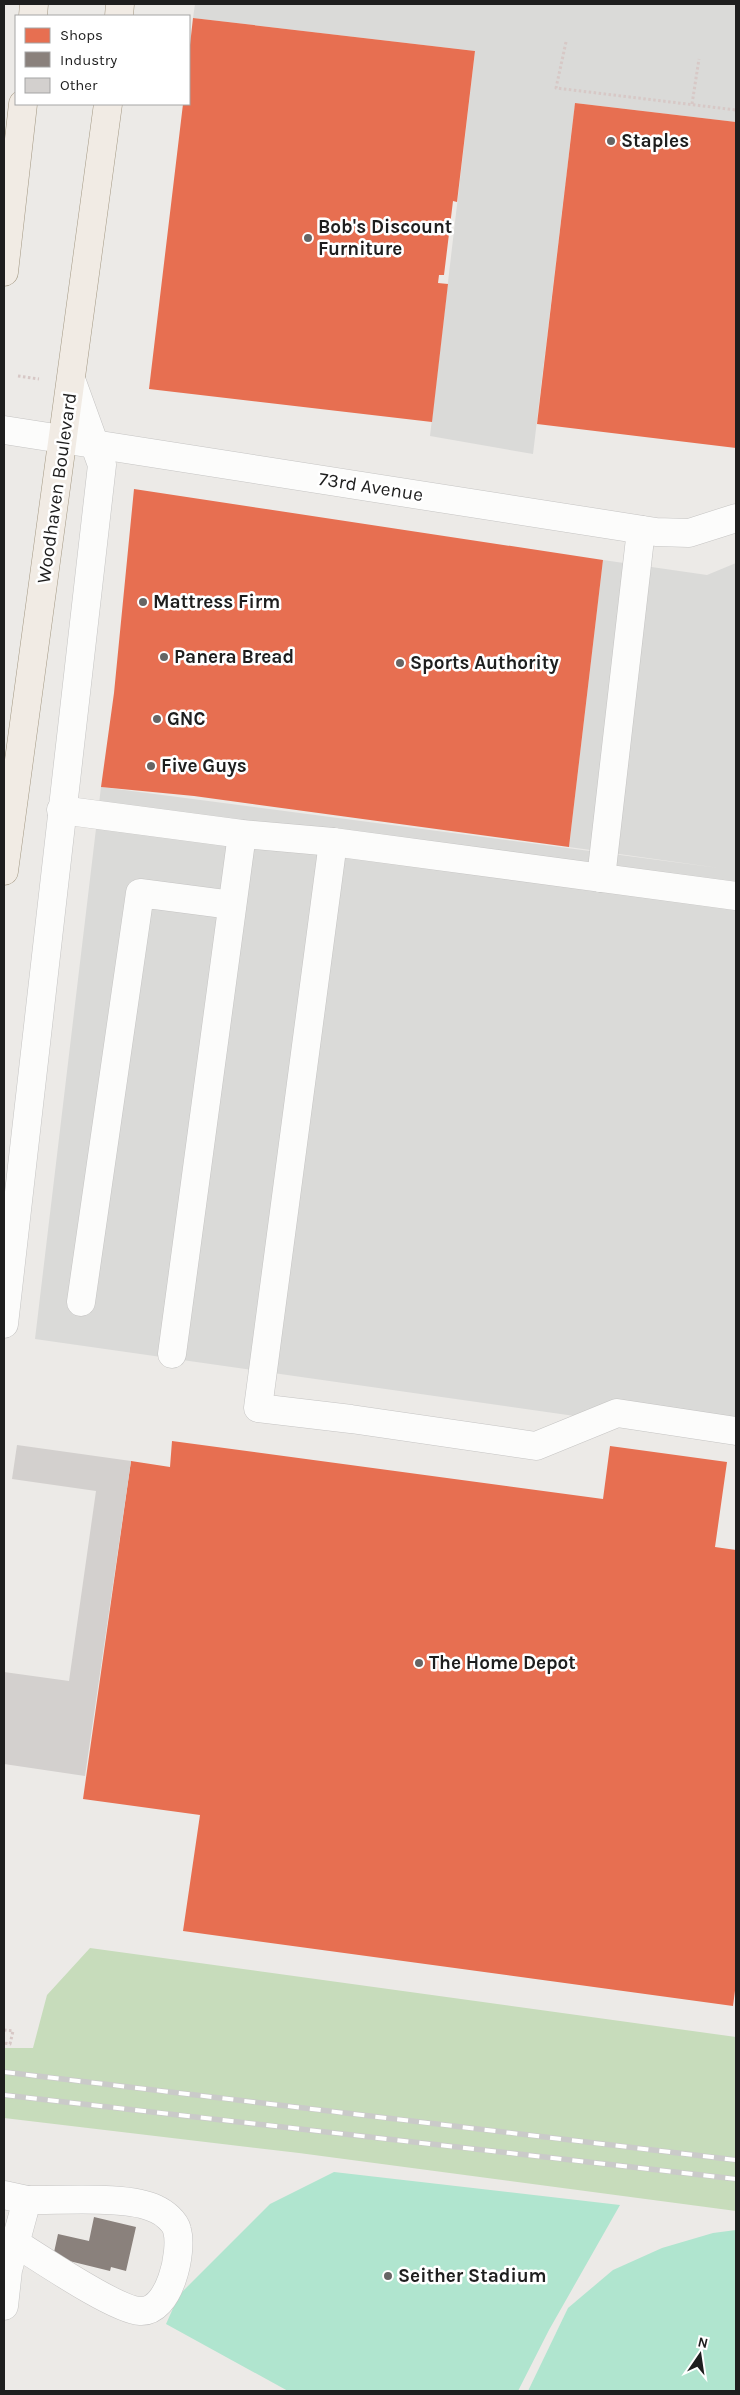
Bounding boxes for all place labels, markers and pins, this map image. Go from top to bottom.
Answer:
place label: Staples [621,130,689,152]
marker: Staples [605,135,617,147]
place label: Bob's Discount Furniture [318,216,452,260]
marker: Bob's Discount Furniture [302,232,314,244]
place label: Mattress Firm [153,591,280,613]
marker: Mattress Firm [137,596,149,608]
place label: Panera Bread [174,646,294,668]
marker: Panera Bread [158,651,170,663]
place label: Sports Authority [410,652,559,674]
marker: Sports Authority [394,657,406,669]
place label: GNC [167,708,206,730]
marker: GNC [151,713,163,725]
place label: Five Guys [161,755,247,777]
marker: Five Guys [145,760,157,772]
place label: The Home Depot [429,1652,576,1674]
marker: The Home Depot [413,1657,425,1669]
place label: Seither Stadium [398,2265,547,2287]
marker: Seither Stadium [382,2270,394,2282]

